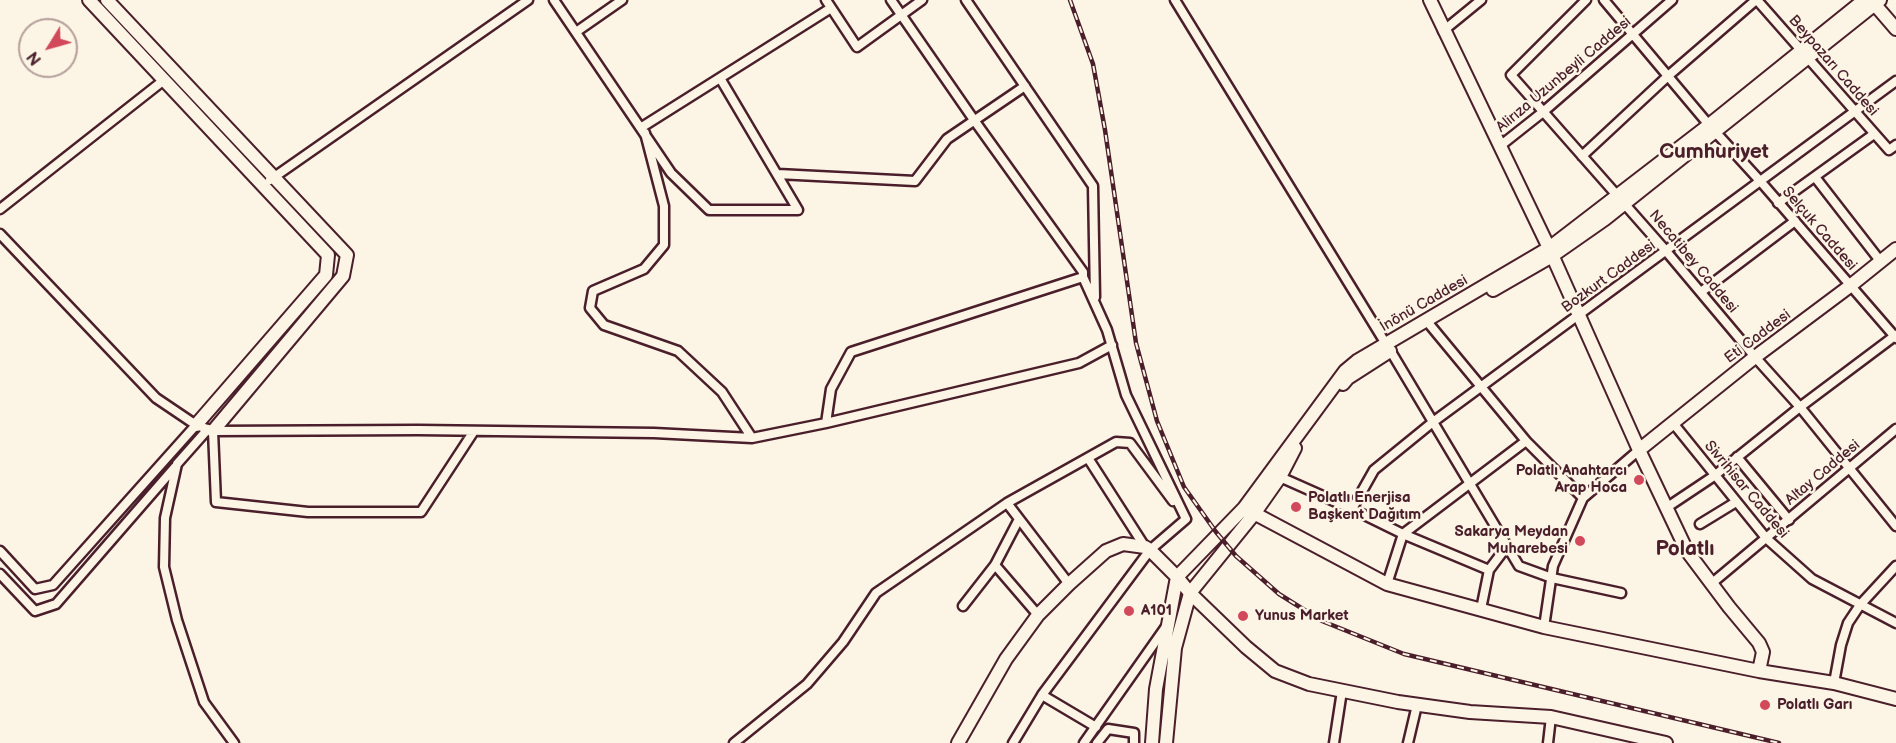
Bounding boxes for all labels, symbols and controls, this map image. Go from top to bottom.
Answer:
street label: Beypazarı Caddesi [1784,12,1882,120]
street label: Alirıza Uzunbeyli Caddesi [1493,13,1635,137]
north arrow [18,18,78,78]
text: N [24,47,46,68]
district label: Cumhuriyet [1659,140,1769,166]
street label: Selçuk Caddesi [1778,183,1860,275]
street label: Necatibey Caddesi [1645,207,1741,317]
street label: Bozkurt Caddesi [1558,237,1660,317]
street label: İnönü Caddesi [1377,272,1471,336]
street label: Eti Caddesi [1721,306,1795,368]
street label: Altay Caddesi [1782,436,1864,510]
street label: Sivrihisar Caddesi [1700,438,1792,542]
place label: Polatlı Anahtarcı Arap Hoca [1516,462,1627,497]
marker: Polatlı Anahtarcı Arap Hoca [1632,473,1646,487]
place label: Polatlı Enerjisa Başkent Dağıtım [1308,489,1421,524]
marker: Polatlı Enerjisa Başkent Dağıtım [1289,500,1303,514]
place label: Sakarya Meydan Muharebesi [1455,523,1568,558]
marker: Sakarya Meydan Muharebesi [1573,534,1587,548]
district label: Polatlı [1656,537,1714,563]
place label: A101 [1141,602,1172,620]
marker: A101 [1122,604,1136,618]
place label: Yunus Market [1255,607,1348,625]
marker: Yunus Market [1236,609,1250,623]
place label: Polatlı Garı [1777,696,1852,714]
marker: Polatlı Garı [1758,698,1772,712]

